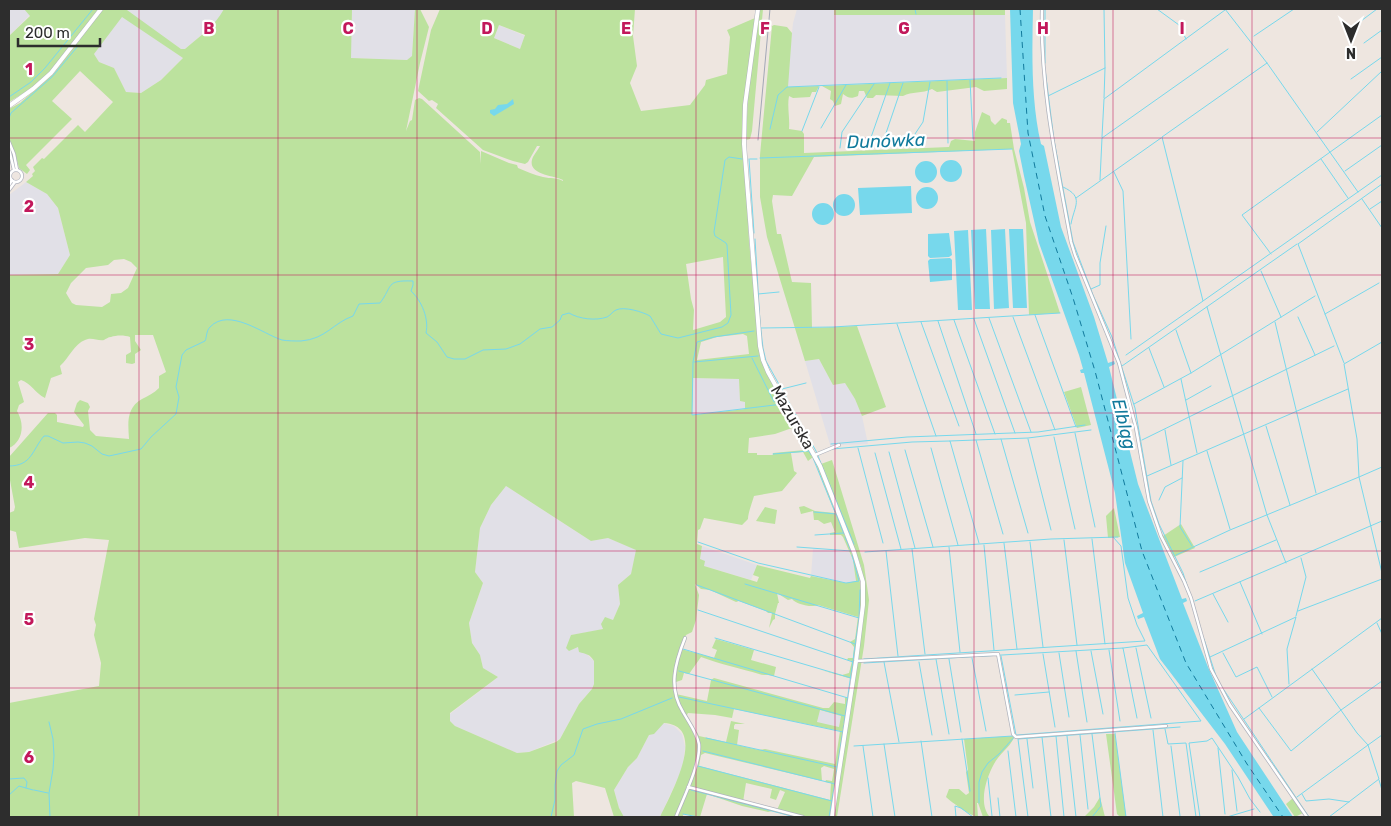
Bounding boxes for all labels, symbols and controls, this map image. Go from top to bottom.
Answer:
scale bar [18,15,100,47]
north arrow [1326,15,1376,65]
text: B [203,19,215,38]
text: C [342,19,354,38]
text: D [481,19,493,38]
text: E [621,19,631,38]
text: F [760,19,770,38]
text: G [898,19,910,38]
text: H [1037,19,1049,38]
text: I [1179,19,1185,38]
text: 200 m [25,24,70,42]
text: N [1346,44,1356,61]
text: 1 [25,60,33,79]
water label: Dunówka [846,129,926,153]
text: 2 [24,197,34,216]
text: 3 [24,335,34,354]
street label: Mazurska [767,382,818,453]
water label: Elbląg [1107,396,1141,452]
text: 4 [24,473,35,492]
text: 5 [24,610,34,629]
text: 6 [24,748,34,767]

